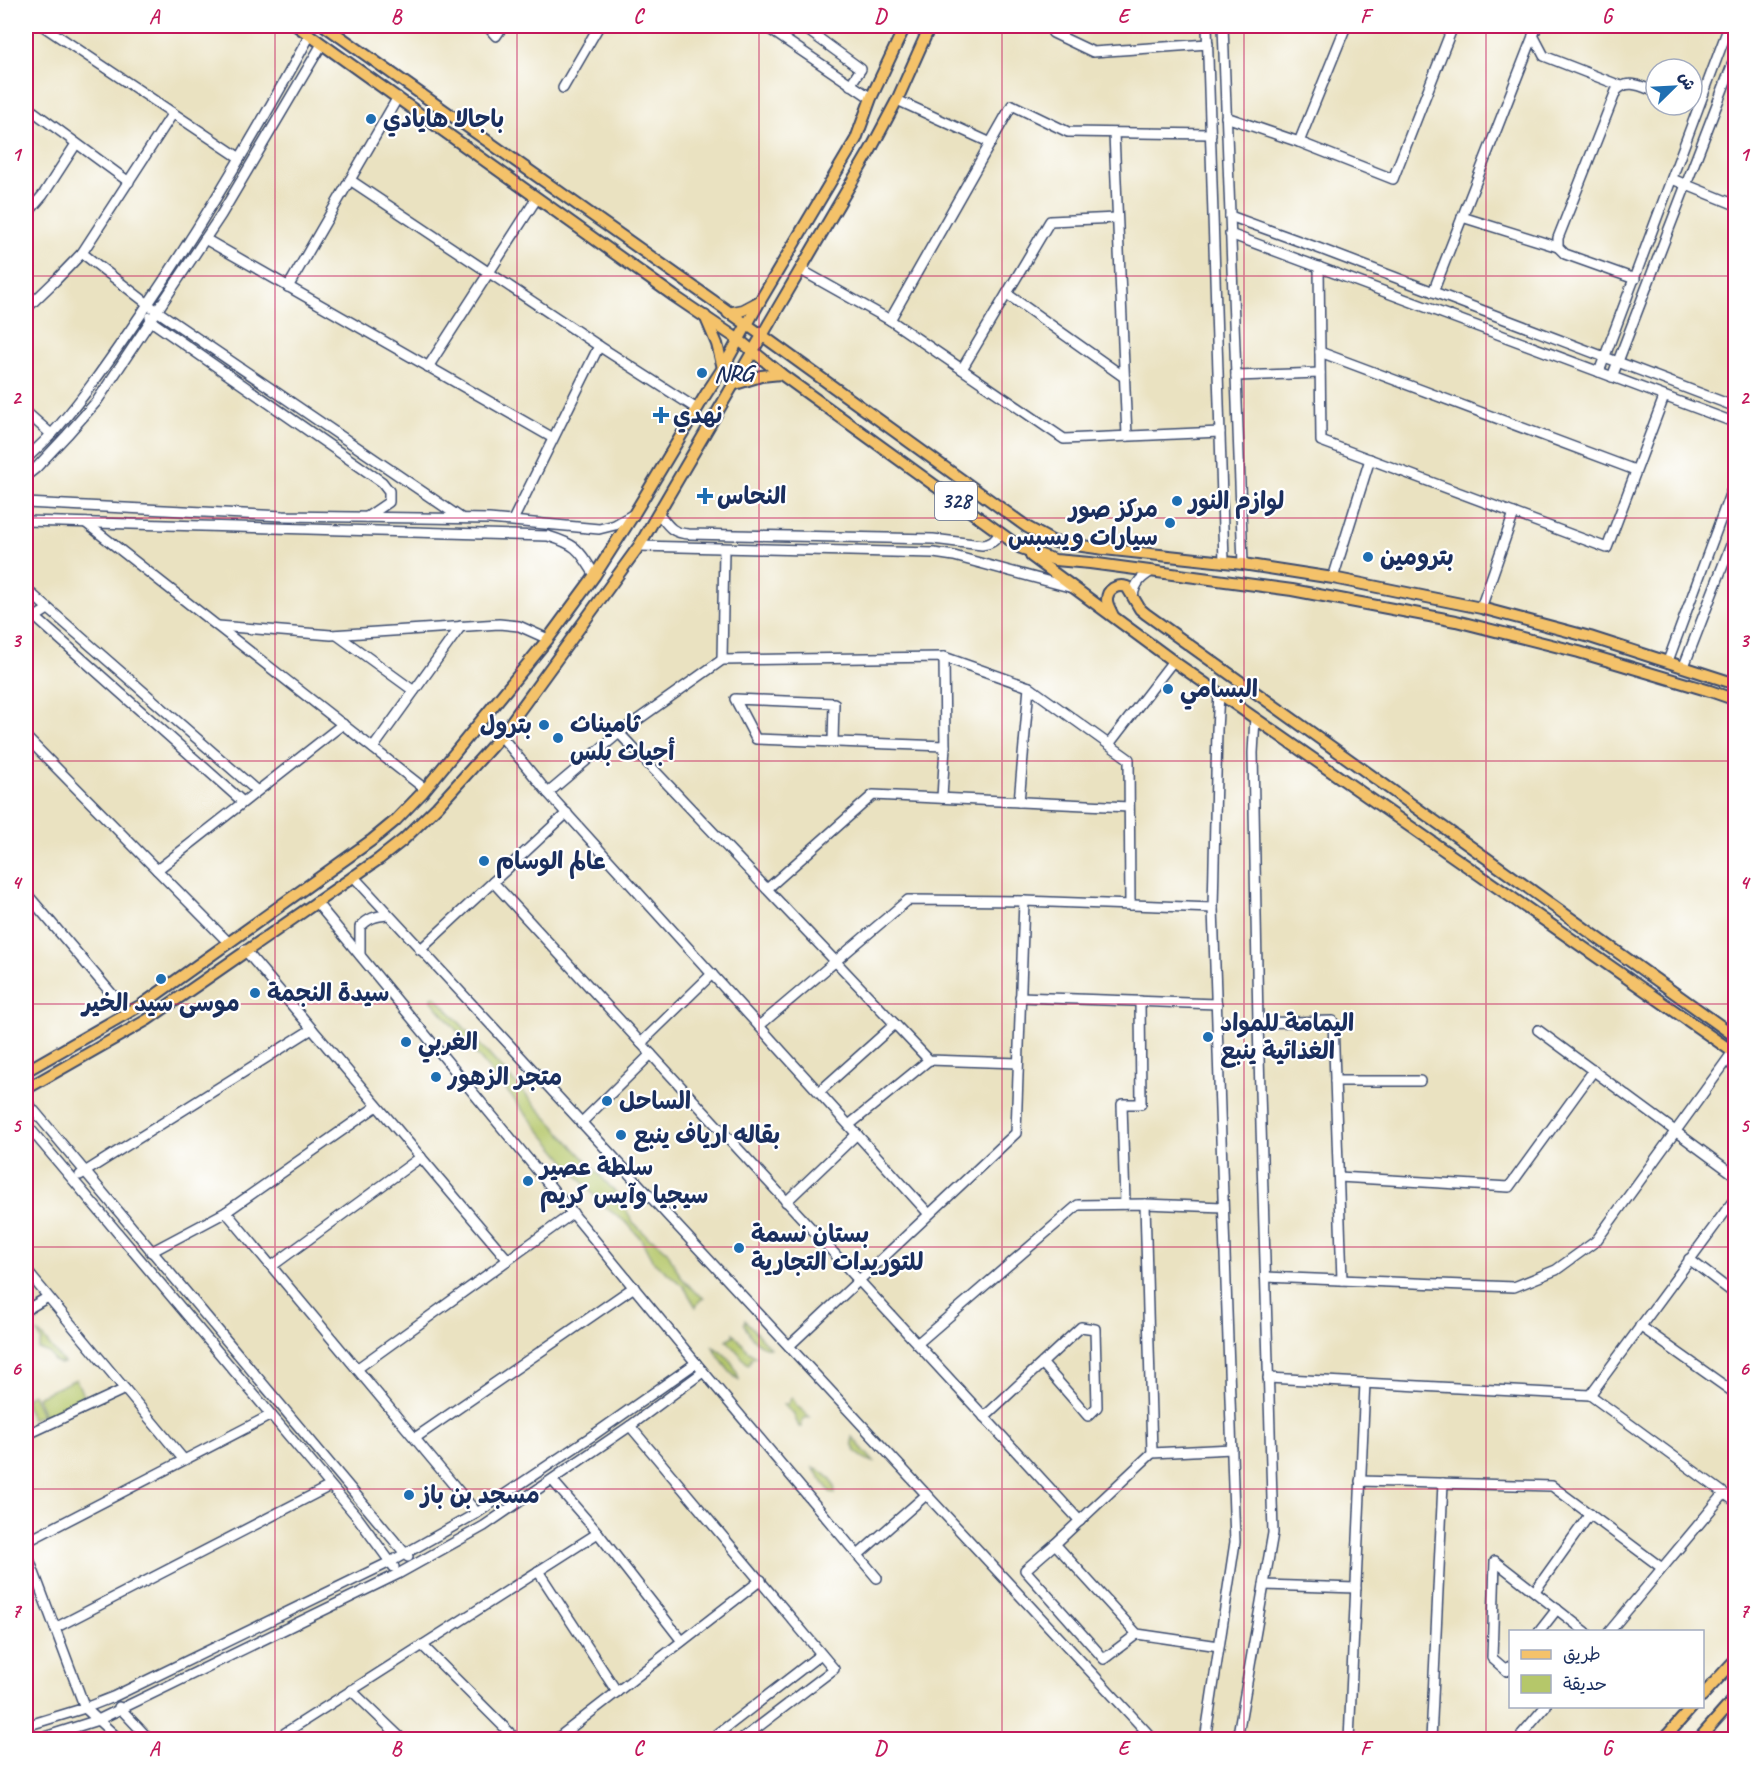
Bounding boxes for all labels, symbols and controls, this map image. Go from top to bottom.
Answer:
text: A [149,4,161,29]
text: B [391,4,403,29]
text: C [633,4,645,29]
text: D [874,4,888,29]
text: E [1118,4,1132,29]
text: F [1360,4,1374,29]
text: G [1602,4,1615,29]
north arrow [1644,57,1704,117]
text: ش [1674,69,1700,93]
place label: باجالا هايادي [383,104,504,137]
marker: باجالا هايادي [364,112,378,126]
text: 1 [12,142,23,167]
text: 1 [1740,142,1751,167]
place label: NRG [714,358,757,388]
marker: NRG [695,366,709,380]
text: 2 [12,385,23,410]
text: 2 [1740,385,1751,410]
place label: نهدي [673,400,722,433]
marker: نهدي [654,408,668,422]
place label: النحاس [717,481,786,511]
road number: 328 [935,482,977,520]
place label: لوازم النور [1187,486,1284,519]
marker: النحاس [698,489,712,503]
place label: مركز صور سيارات ويسبس [1008,494,1158,552]
marker: لوازم النور [1170,494,1184,508]
marker: مركز صور سيارات ويسبس [1163,516,1177,530]
place label: بترومين [1380,542,1454,572]
marker: بترومين [1361,550,1375,564]
text: 3 [12,628,23,653]
text: 3 [1740,628,1751,653]
place label: البسامي [1180,674,1258,710]
marker: البسامي [1161,682,1175,696]
place label: ثاميناث أجياث بلس [570,709,675,767]
place label: بترول [480,710,532,740]
marker: بترول [537,718,551,732]
marker: ثاميناث أجياث بلس [551,731,565,745]
place label: عالم الوسام [496,846,606,879]
marker: عالم الوسام [477,854,491,868]
text: 4 [12,870,24,895]
text: 4 [1740,870,1752,895]
marker: موسى سيد الخير [154,972,168,986]
place label: سيدة النجمة [267,978,389,1008]
marker: سيدة النجمة [248,986,262,1000]
place label: موسى سيد الخير [80,988,240,1018]
place label: اليمامة للمواد الغذائية ينبع [1220,1008,1354,1068]
place label: الغربي [418,1027,478,1063]
marker: اليمامة للمواد الغذائية ينبع [1201,1030,1215,1044]
marker: الغربي [399,1035,413,1049]
place label: متجر الزهور [446,1062,562,1093]
marker: متجر الزهور [429,1070,443,1084]
place label: الساحل [619,1086,691,1116]
marker: الساحل [600,1094,614,1108]
text: 5 [12,1113,23,1138]
text: 5 [1740,1113,1751,1138]
place label: بقاله ارياف ينبع [633,1120,780,1152]
marker: بقاله ارياف ينبع [614,1128,628,1142]
place label: سلطة عصير سيجيا وآيس كريم [538,1152,709,1213]
marker: سلطة عصير سيجيا وآيس كريم [521,1174,535,1188]
place label: بستان نسمة للتوريدات التجارية [751,1219,923,1278]
marker: بستان نسمة للتوريدات التجارية [732,1241,746,1255]
text: 6 [11,1356,22,1381]
text: 6 [1739,1356,1750,1381]
place label: مسجد بن باز [419,1480,540,1510]
marker: مسجد بن باز [402,1488,416,1502]
text: 7 [12,1598,23,1623]
text: 7 [1740,1598,1751,1623]
legend [1509,1630,1704,1708]
text: طريق [1563,1643,1601,1665]
text: حديقة [1563,1673,1607,1695]
text: A [149,1736,161,1761]
text: B [391,1736,403,1761]
text: C [633,1736,645,1761]
text: D [874,1736,888,1761]
text: E [1118,1736,1132,1761]
text: F [1360,1736,1374,1761]
text: G [1602,1736,1615,1761]

